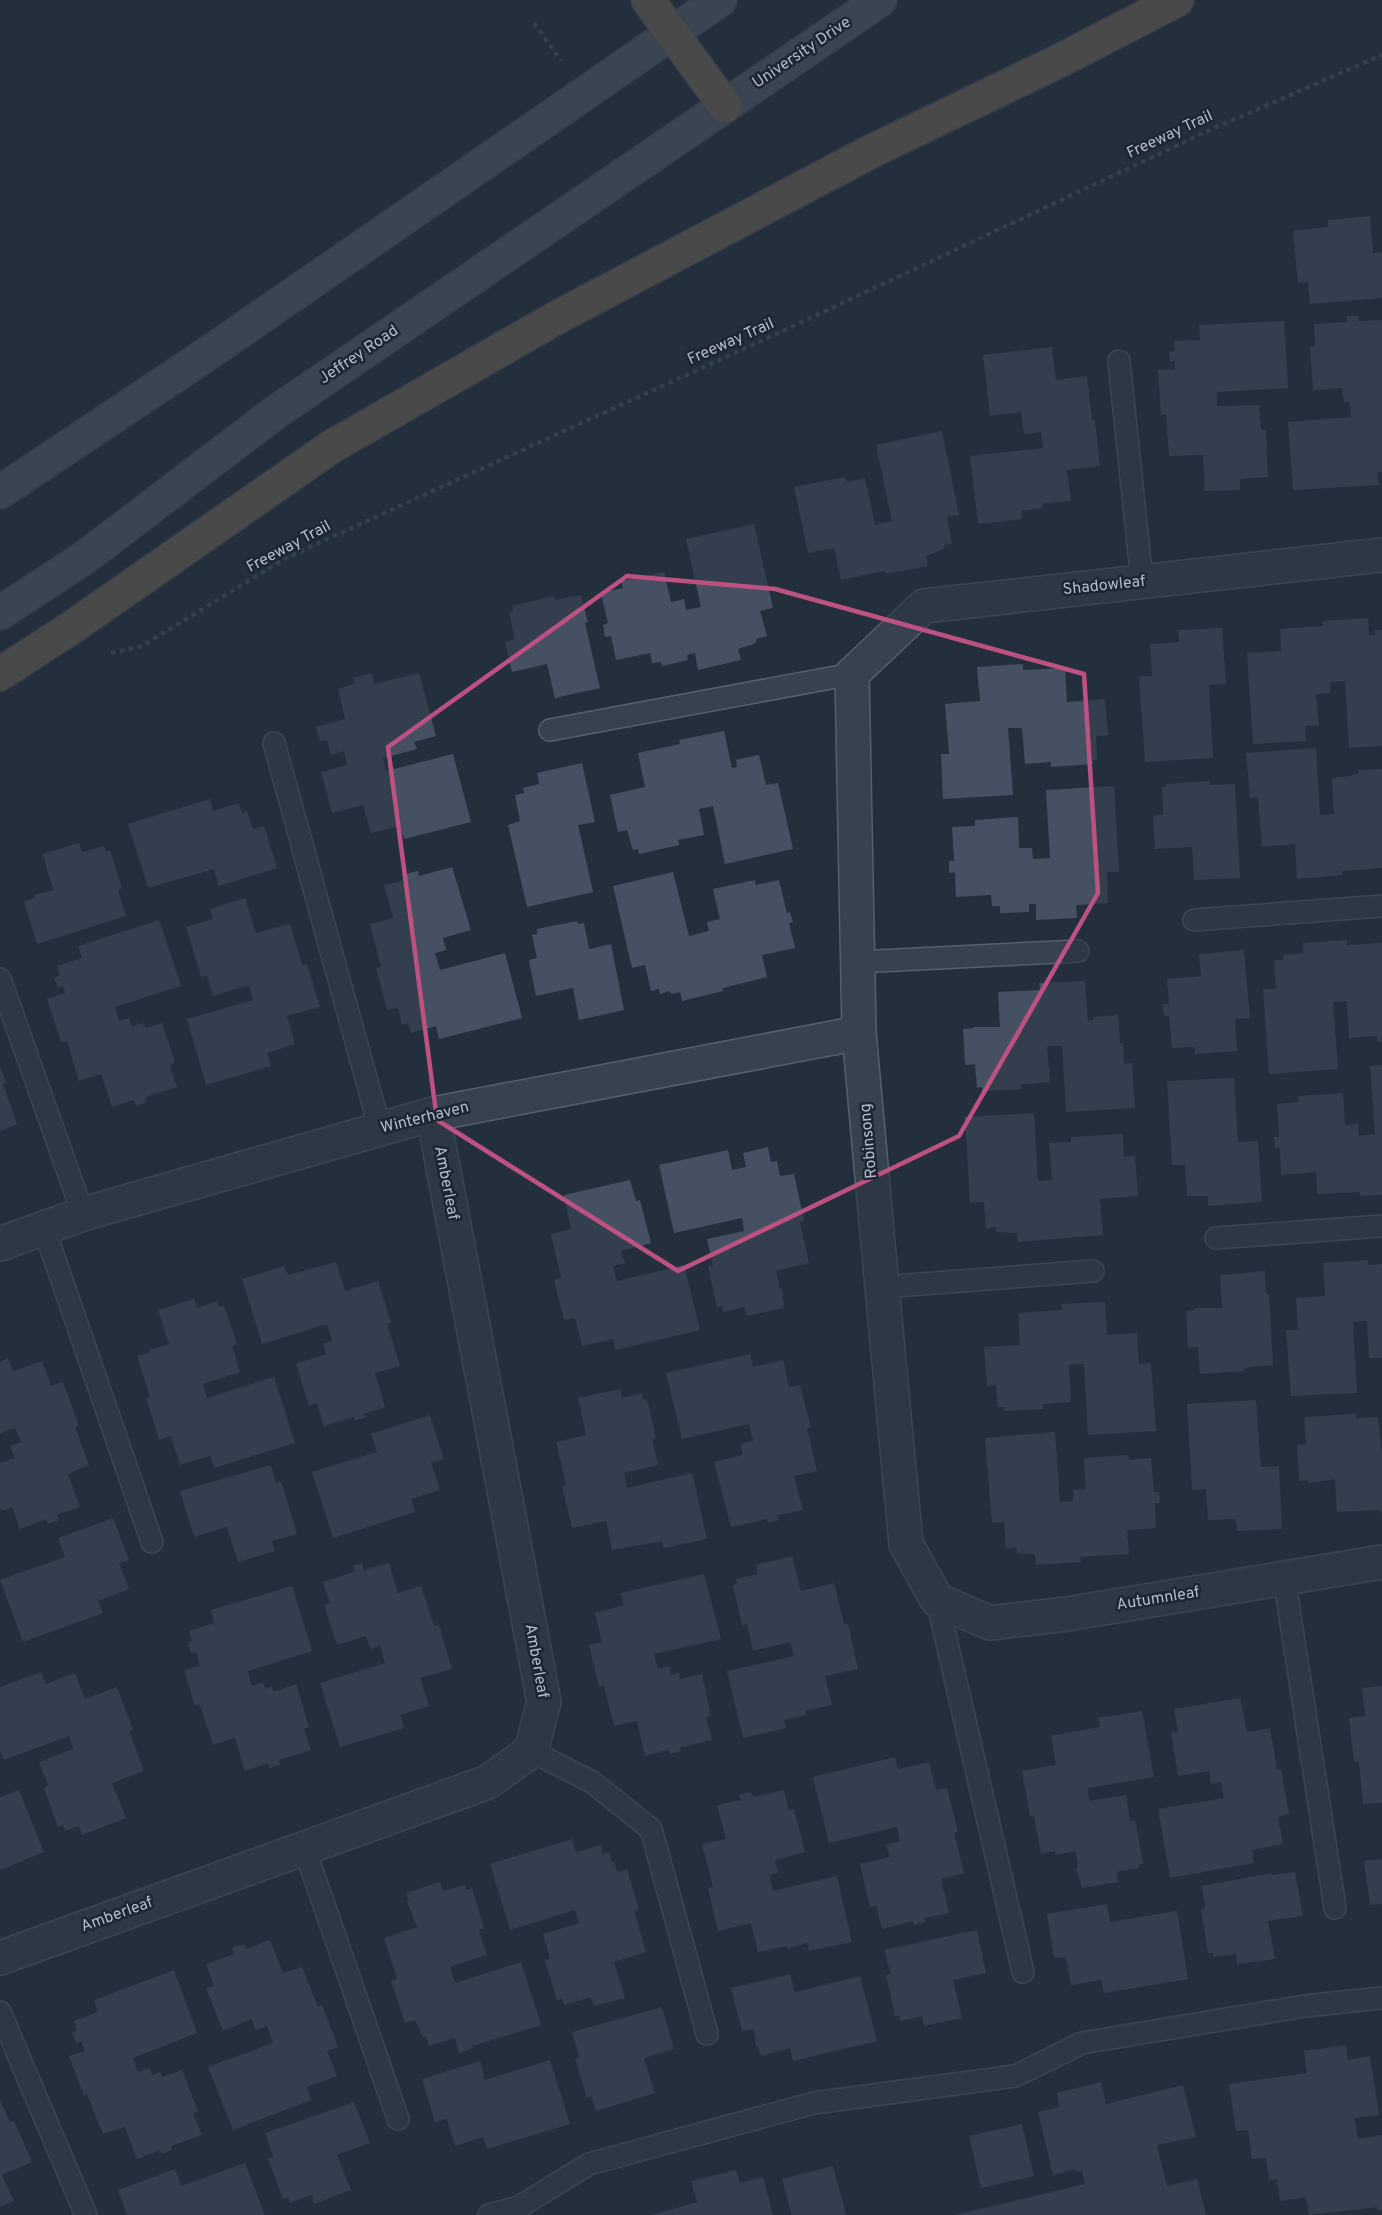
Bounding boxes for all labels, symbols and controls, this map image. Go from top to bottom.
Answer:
street label: University Drive [749,13,855,93]
street label: Freeway Trail [1124,106,1216,164]
street label: Freeway Trail [685,314,777,370]
street label: Jeffrey Road [315,321,403,389]
street label: Freeway Trail [243,516,335,578]
street label: Shadowleaf [1062,572,1147,600]
street label: Winterhaven [379,1097,471,1139]
street label: Robinsong [856,1102,882,1180]
street label: Amberleaf [429,1144,463,1222]
street label: Autumnleaf [1115,1582,1202,1615]
street label: Amberleaf [520,1622,552,1700]
street label: Amberleaf [78,1893,156,1937]

